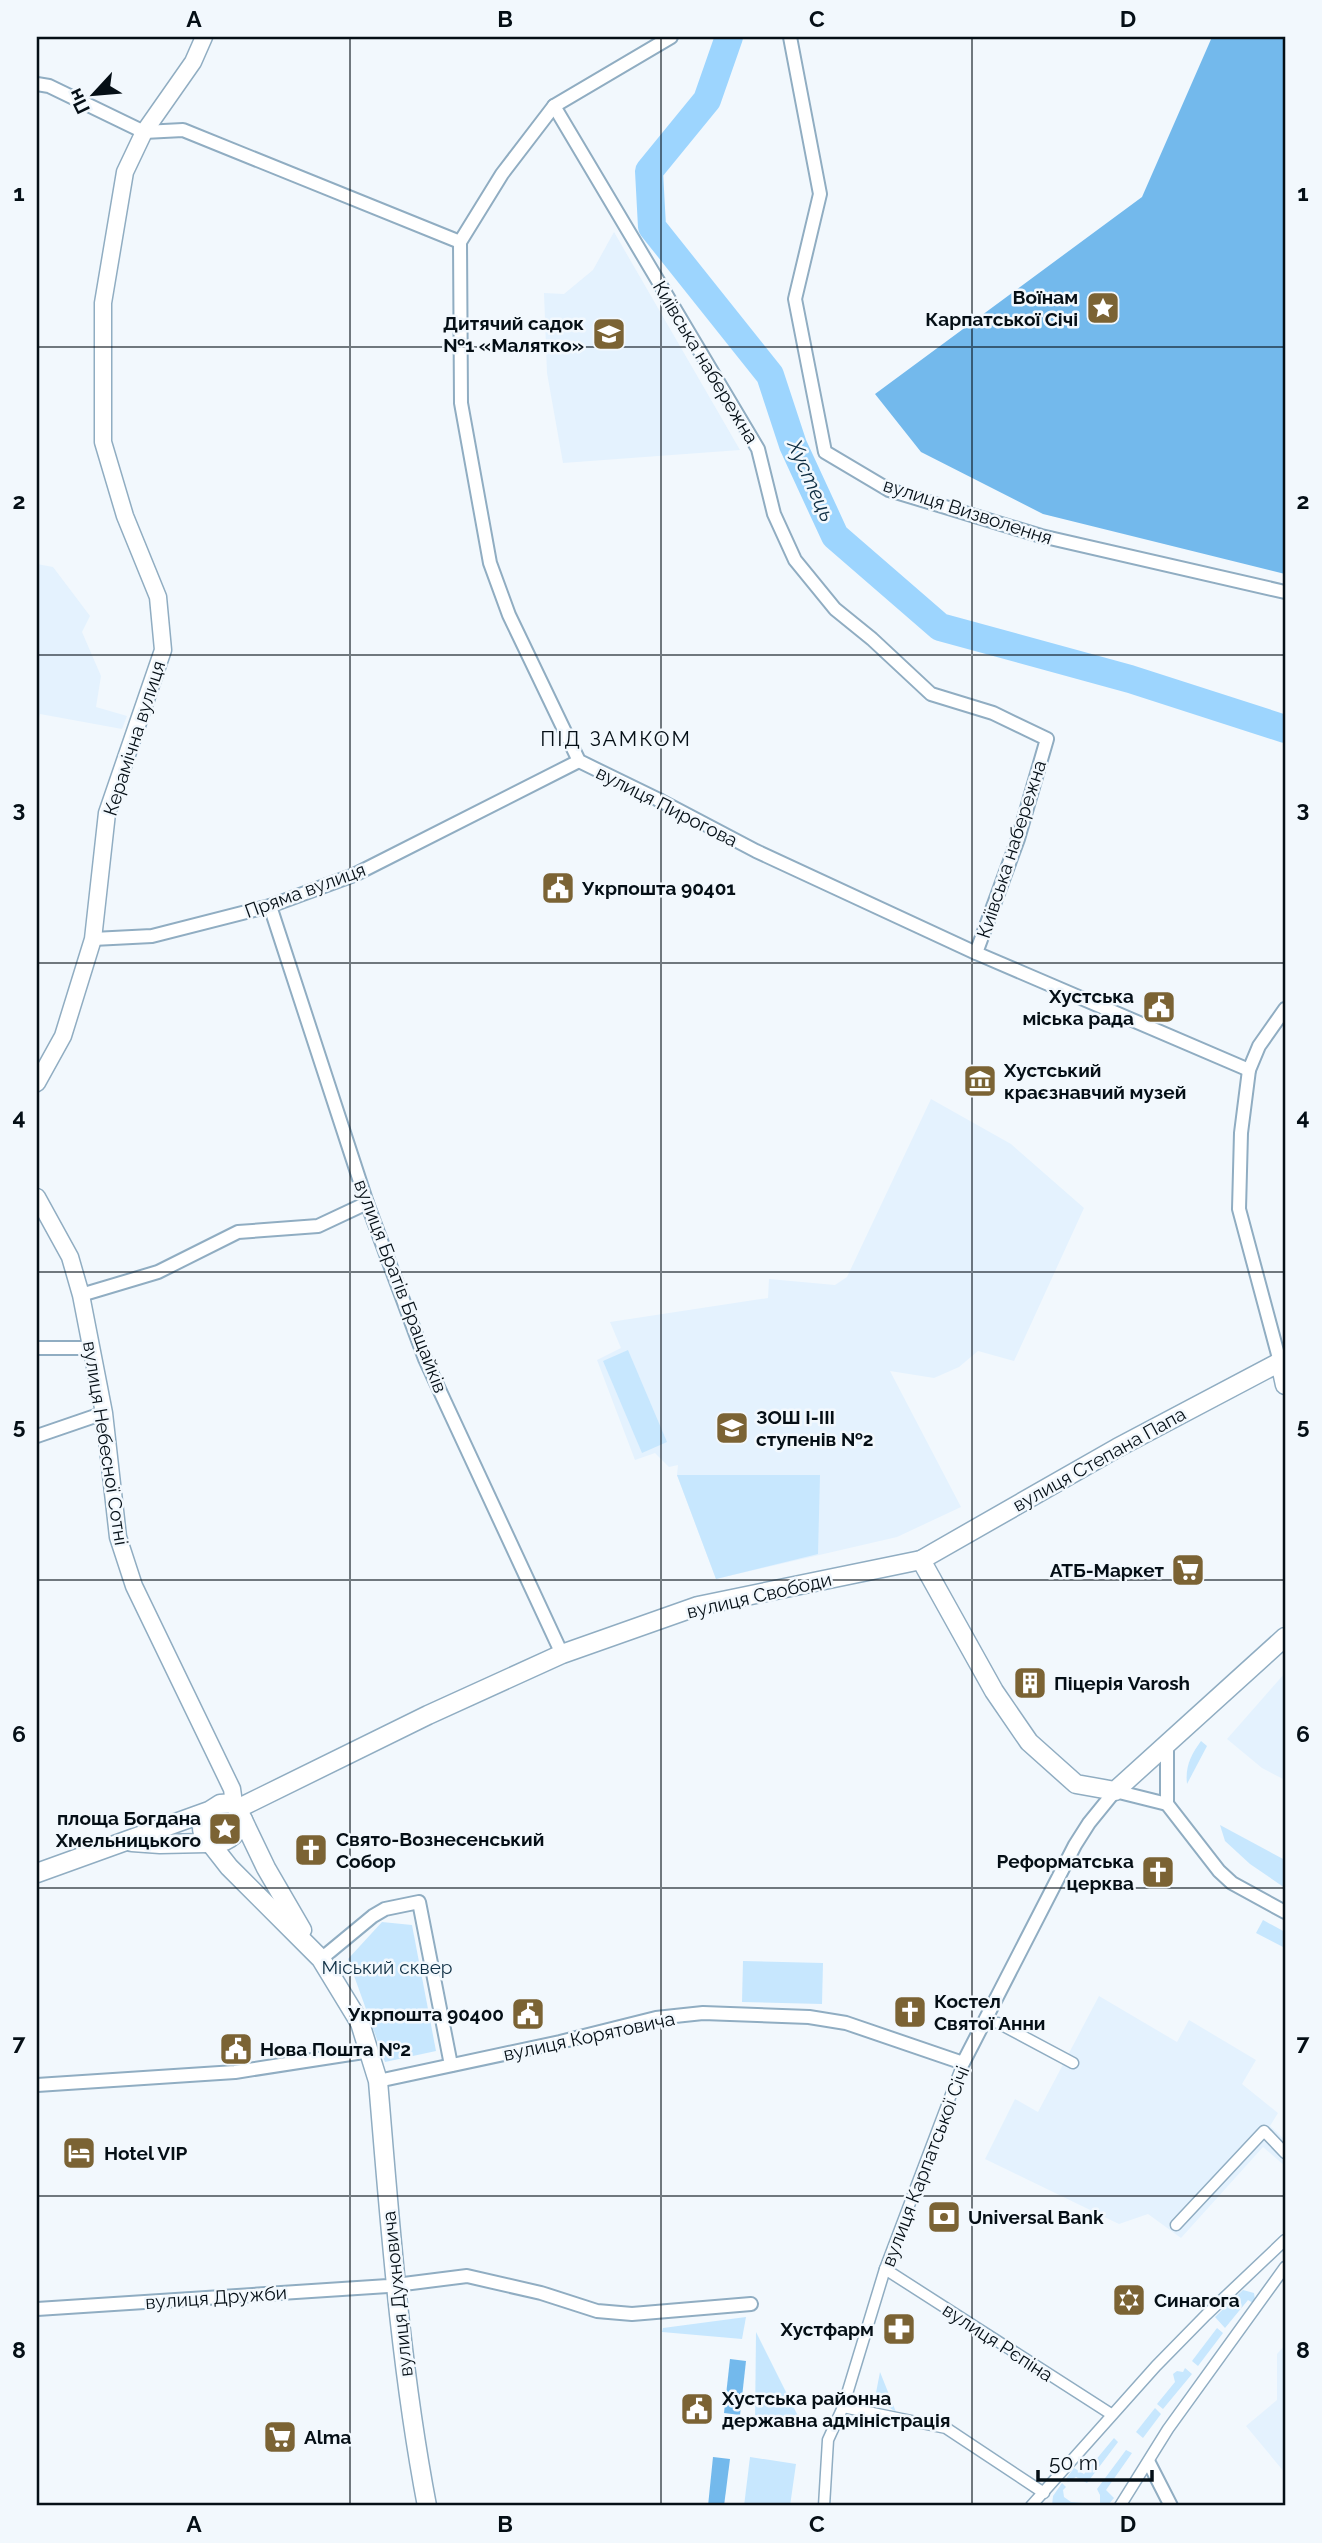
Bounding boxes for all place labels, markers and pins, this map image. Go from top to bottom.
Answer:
place label: Воїнам Карпатської Січі [925,286,1078,330]
place icon: Воїнам Карпатської Січі [1084,289,1122,327]
place label: Дитячий садок №1 «Малятко» [443,312,584,356]
school or university icon: Дитячий садок №1 «Малятко» [590,315,628,353]
public building icon: Укрпошта 90401 [539,869,577,907]
place label: Укрпошта 90401 [581,877,736,899]
place label: Хустська міська рада [1022,985,1134,1029]
public building icon: Хустська міська рада [1140,988,1178,1026]
place label: Хустський краєзнавчий музей [1003,1059,1186,1103]
museum icon: Хустський краєзнавчий музей [961,1062,999,1100]
place label: ЗОШ І-ІІІ ступенів №2 [756,1406,874,1450]
school or university icon: ЗОШ І-ІІІ ступенів №2 [713,1409,751,1447]
supermarket icon: АТБ-Маркет [1169,1551,1207,1589]
place label: АТБ-Маркет [1050,1559,1165,1581]
building icon: Піцерія Varosh [1011,1664,1049,1702]
place label: Піцерія Varosh [1054,1672,1190,1694]
place label: площа Богдана Хмельницького [55,1807,201,1851]
place icon: площа Богдана Хмельницького [206,1810,244,1848]
place label: Свято-Вознесенський Собор [336,1828,544,1872]
church icon: Свято-Вознесенський Собор [292,1831,330,1869]
place label: Реформатська церква [997,1850,1134,1894]
church icon: Реформатська церква [1139,1853,1177,1891]
place label: Костел Святої Анни [934,1990,1046,2034]
church icon: Костел Святої Анни [891,1993,929,2031]
public building icon: Укрпошта 90400 [509,1995,547,2033]
place label: Укрпошта 90400 [347,2003,504,2025]
public building icon: Нова Пошта №2 [217,2030,255,2068]
place label: Нова Пошта №2 [260,2038,411,2060]
hotel icon: Hotel VIP [60,2134,98,2172]
place label: Hotel VIP [104,2142,188,2164]
bank icon: Universal Bank [925,2198,963,2236]
place label: Universal Bank [968,2206,1104,2228]
synagogue icon: Синагога [1110,2281,1148,2319]
place label: Синагога [1154,2289,1240,2311]
pharmacy icon: Хустфарм [880,2310,918,2348]
place label: Хустфарм [779,2318,874,2340]
place label: Хустська районна державна адміністрація [721,2387,950,2431]
public building icon: Хустська районна державна адміністрація [678,2390,716,2428]
supermarket icon: Alma [261,2418,299,2456]
place label: Alma [304,2426,351,2448]

